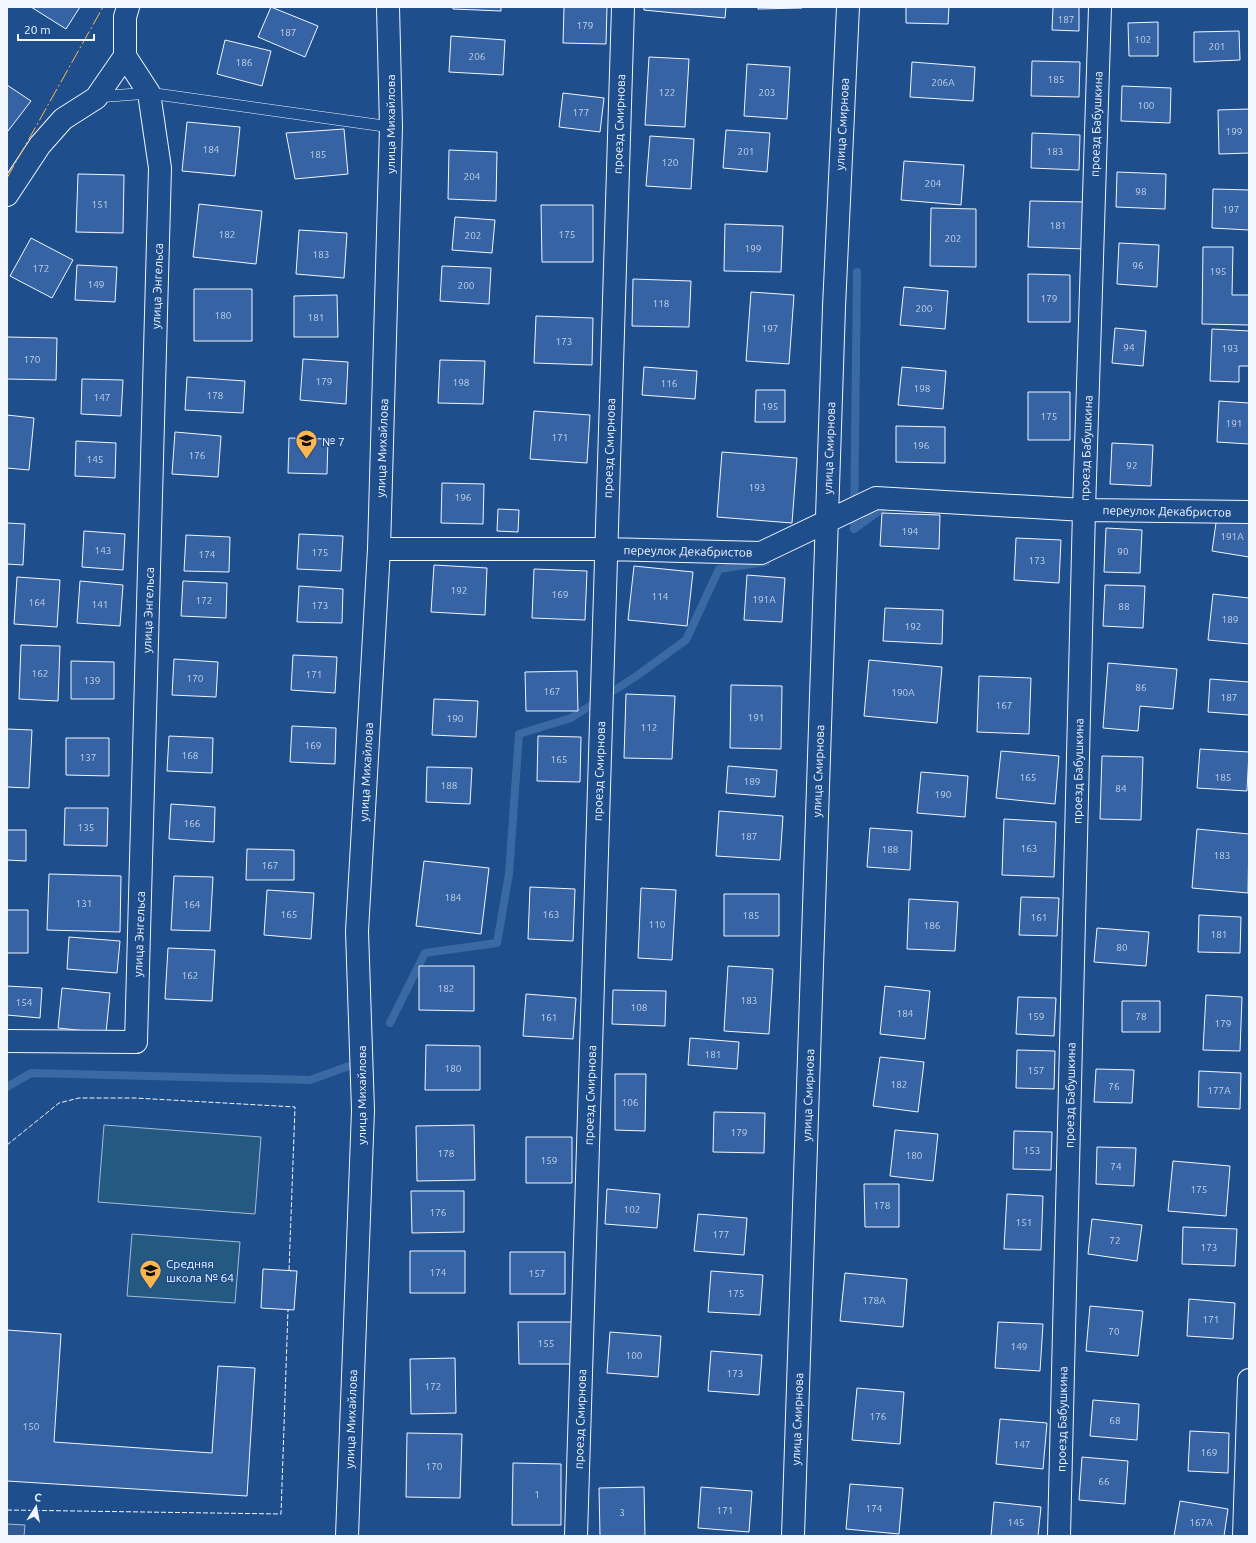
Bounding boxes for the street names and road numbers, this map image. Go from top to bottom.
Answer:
street label: проезд Бабушкина [1088,71,1104,177]
street label: улица Михайлова [384,74,397,174]
street label: проезд Смирнова [611,74,627,174]
street label: улица Смирнова [833,77,851,171]
street label: улица Энгельса [149,243,165,329]
street label: проезд Бабушкина [1078,395,1094,501]
street label: улица Михайлова [374,398,390,498]
street label: проезд Смирнова [601,398,617,498]
street label: улица Смирнова [821,401,837,495]
street label: переулок Декабристов [1102,503,1232,519]
street label: переулок Декабристов [623,543,753,559]
street label: улица Энгельса [140,567,156,653]
street label: проезд Бабушкина [1071,718,1085,824]
street label: проезд Смирнова [591,721,607,821]
street label: улица Михайлова [357,722,375,822]
street label: улица Смирнова [810,724,826,818]
street label: улица Энгельса [131,891,147,977]
street label: проезд Бабушкина [1063,1042,1077,1148]
street label: улица Михайлова [355,1045,368,1145]
street label: проезд Смирнова [582,1045,598,1145]
street label: улица Смирнова [800,1048,816,1142]
street label: проезд Бабушкина [1055,1366,1069,1472]
street label: улица Михайлова [343,1369,359,1469]
street label: проезд Смирнова [572,1369,588,1469]
street label: улица Смирнова [789,1372,805,1466]

